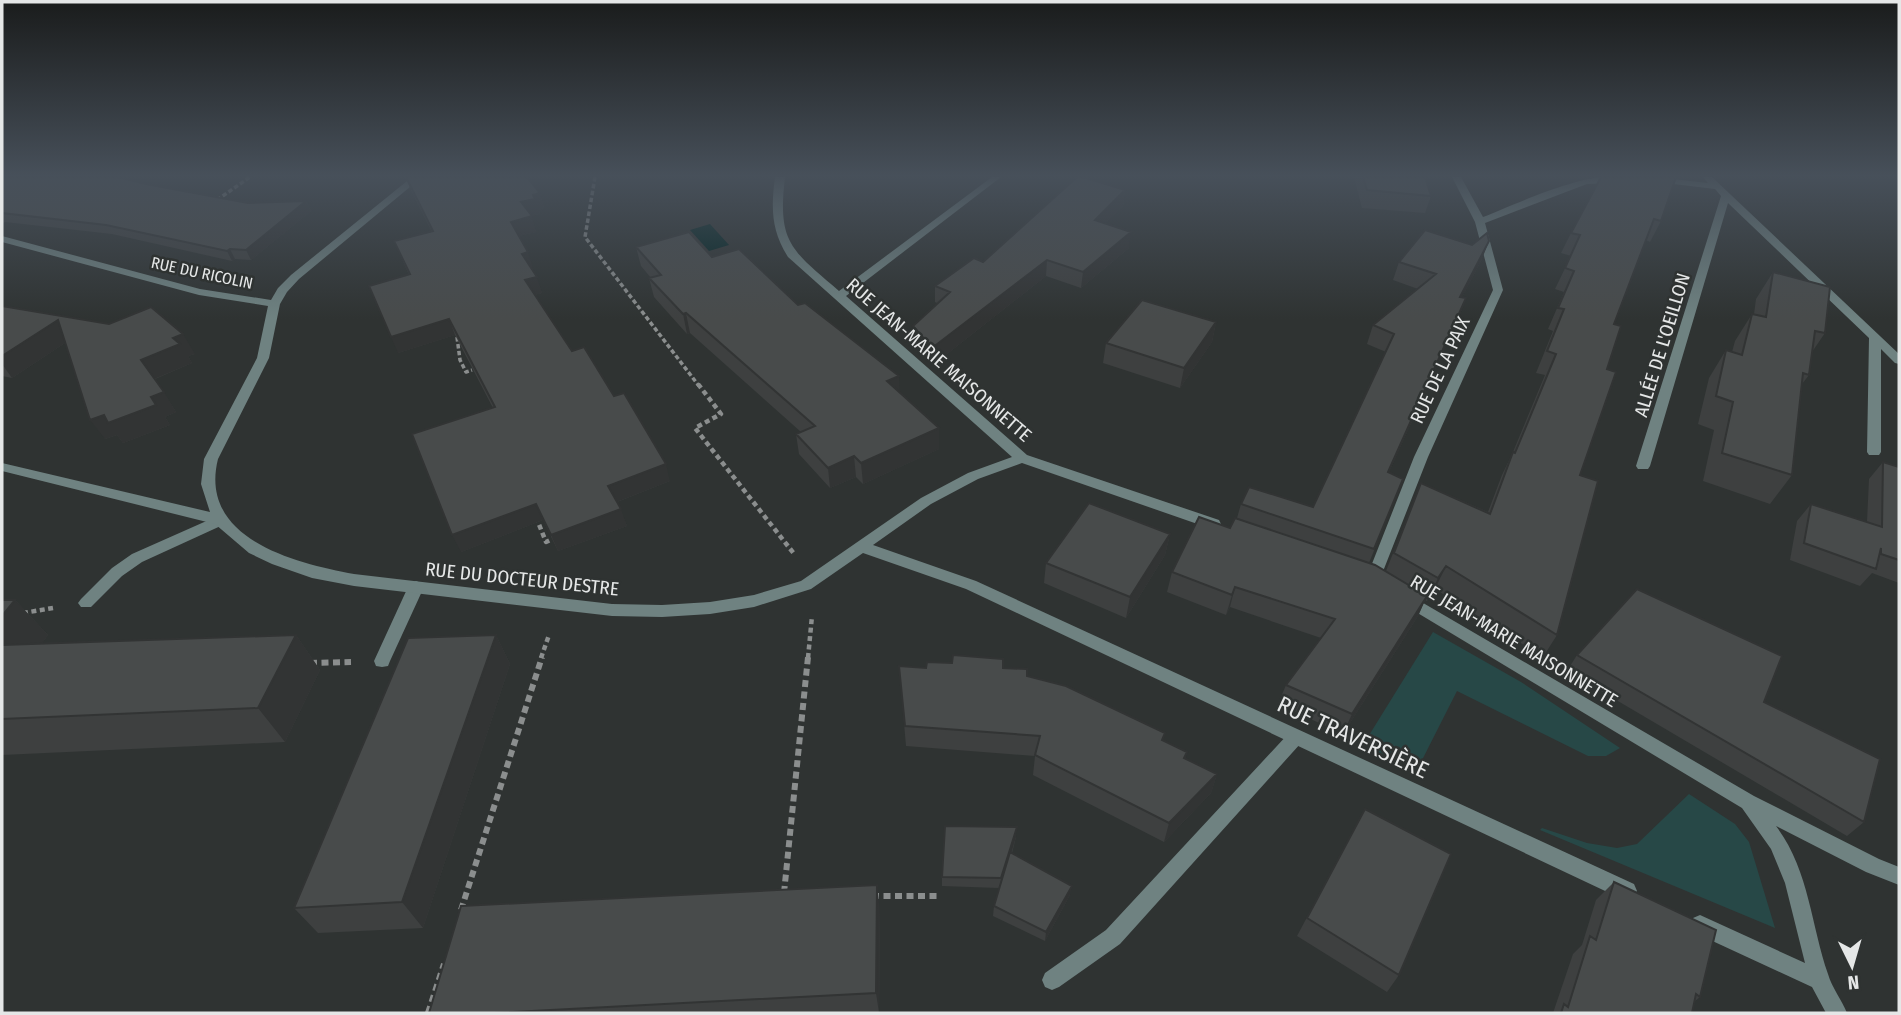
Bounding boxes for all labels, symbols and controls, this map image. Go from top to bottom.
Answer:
street label: RUE DU RICOLIN [149,253,255,293]
street label: ALLÉE DE L'OEILLON [1629,270,1695,420]
street label: RUE JEAN-MARIE MAISONNETTE [842,273,1036,447]
street label: RUE DE LA PAIX [1405,312,1475,427]
street label: RUE DU DOCTEUR DESTRE [424,557,620,601]
street label: RUE JEAN-MARIE MAISONNETTE [1406,570,1622,712]
street label: RUE TRAVERSIÈRE [1273,689,1433,784]
north arrow [1817,931,1887,1001]
text: N [1847,970,1860,994]

